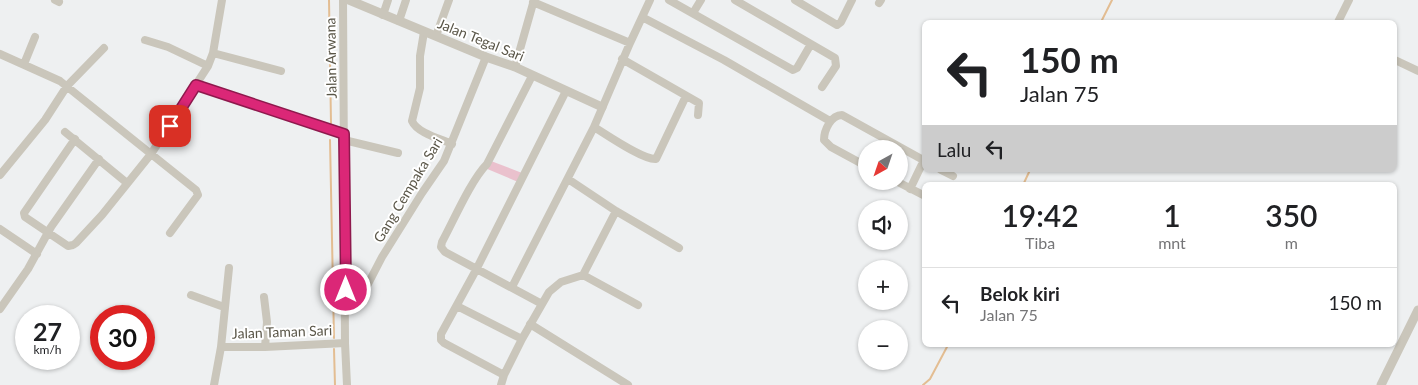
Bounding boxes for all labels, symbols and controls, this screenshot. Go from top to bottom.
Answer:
street label: Jalan Tegal Sari [435,14,527,65]
street label: Jalan Arwana [321,17,340,99]
text: 150 m [1020,38,1119,80]
icon: left [937,40,1002,105]
text: Jalan 75 [1020,80,1099,107]
pin [149,105,191,147]
icon: arrive [156,112,184,140]
street label: Gang Cempaka Sari [370,134,446,245]
icon: left [981,135,1009,163]
text: Lalu [937,138,971,161]
north arrow [858,140,908,190]
map controls [858,140,908,370]
text: 19:42 [1001,197,1079,233]
text: 1 [1163,197,1181,233]
text: 350 [1265,197,1318,233]
button: sound [858,200,908,250]
text: Tiba [1025,233,1055,252]
text: mnt [1158,233,1186,252]
text: m [1285,233,1298,252]
button: + [858,260,908,310]
position arrow [319,263,371,315]
text: Belok kiri [980,282,1060,305]
icon: left [937,289,965,317]
text: 150 m [1328,291,1382,314]
speed limit sign: 30 [90,305,155,370]
text: Jalan 75 [980,305,1038,324]
text: 27 [33,316,62,346]
button: − [858,320,908,370]
street label: Jalan Taman Sari [232,321,332,342]
text: km/h [33,342,62,357]

